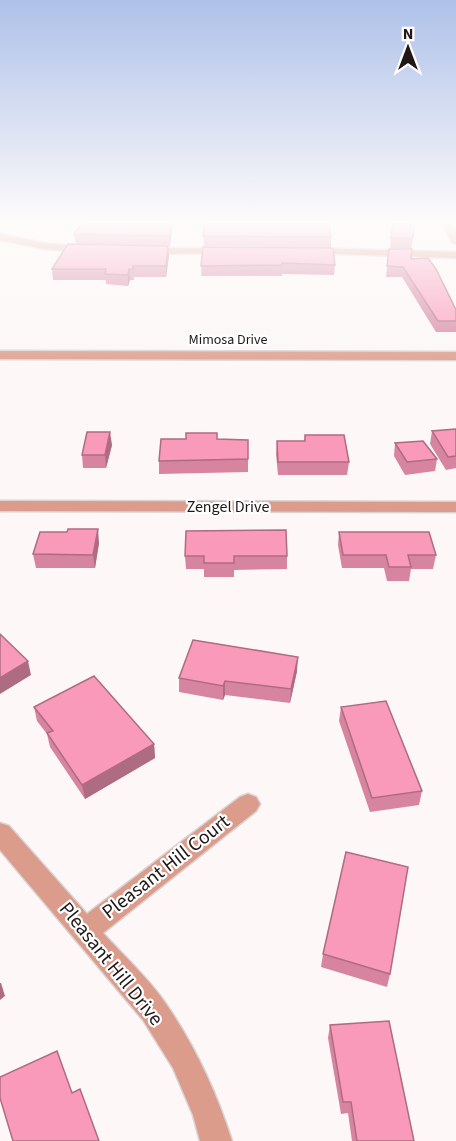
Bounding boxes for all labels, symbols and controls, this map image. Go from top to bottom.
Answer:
north arrow [378,18,438,78]
text: N [403,23,413,45]
street label: Mimosa Drive [189,330,267,350]
street label: Zengel Drive [187,496,269,518]
street label: Pleasant Hill Court [96,808,236,926]
street label: Pleasant Hill Drive [52,896,170,1032]

